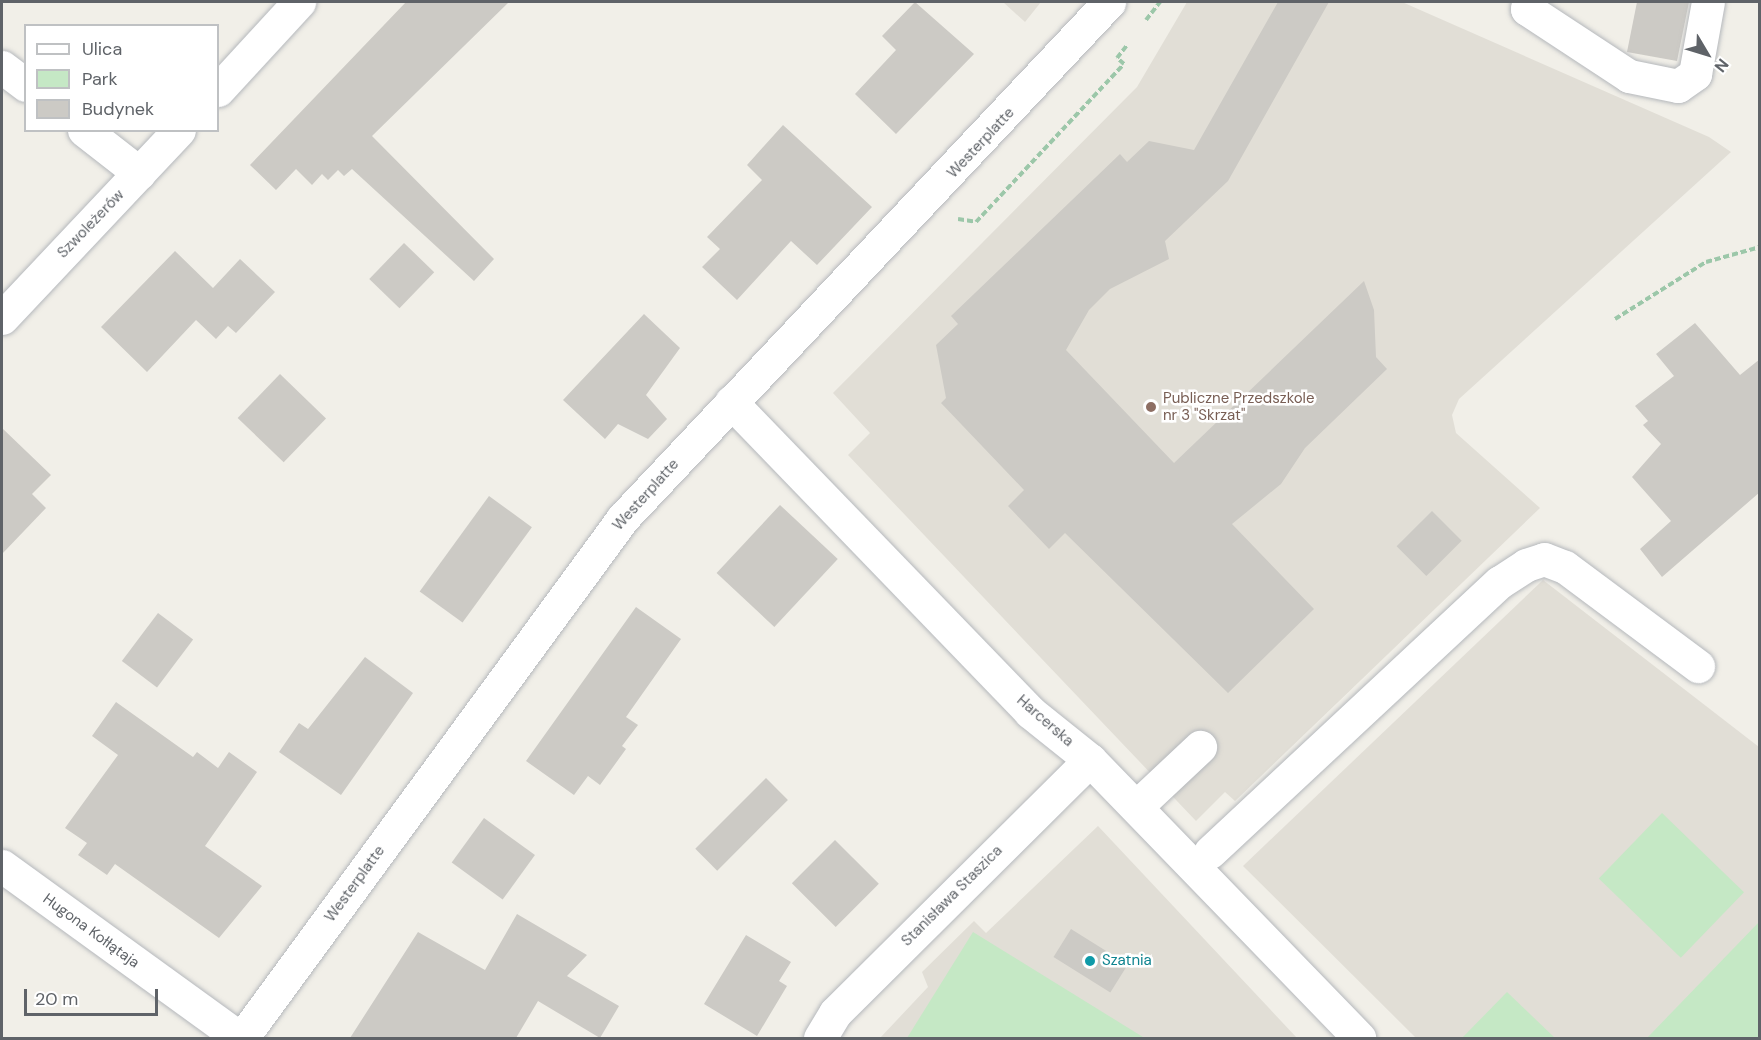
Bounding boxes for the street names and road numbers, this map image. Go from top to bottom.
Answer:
street label: Westerplatte [944,104,1018,182]
street label: Szwoleżerów [54,186,128,262]
street label: Westerplatte [609,456,683,534]
street label: Harcerska [1013,691,1077,751]
street label: Westerplatte [321,842,389,926]
street label: Stanisława Staszica [898,842,1006,950]
street label: Hugona Kołłątaja [39,890,143,972]

